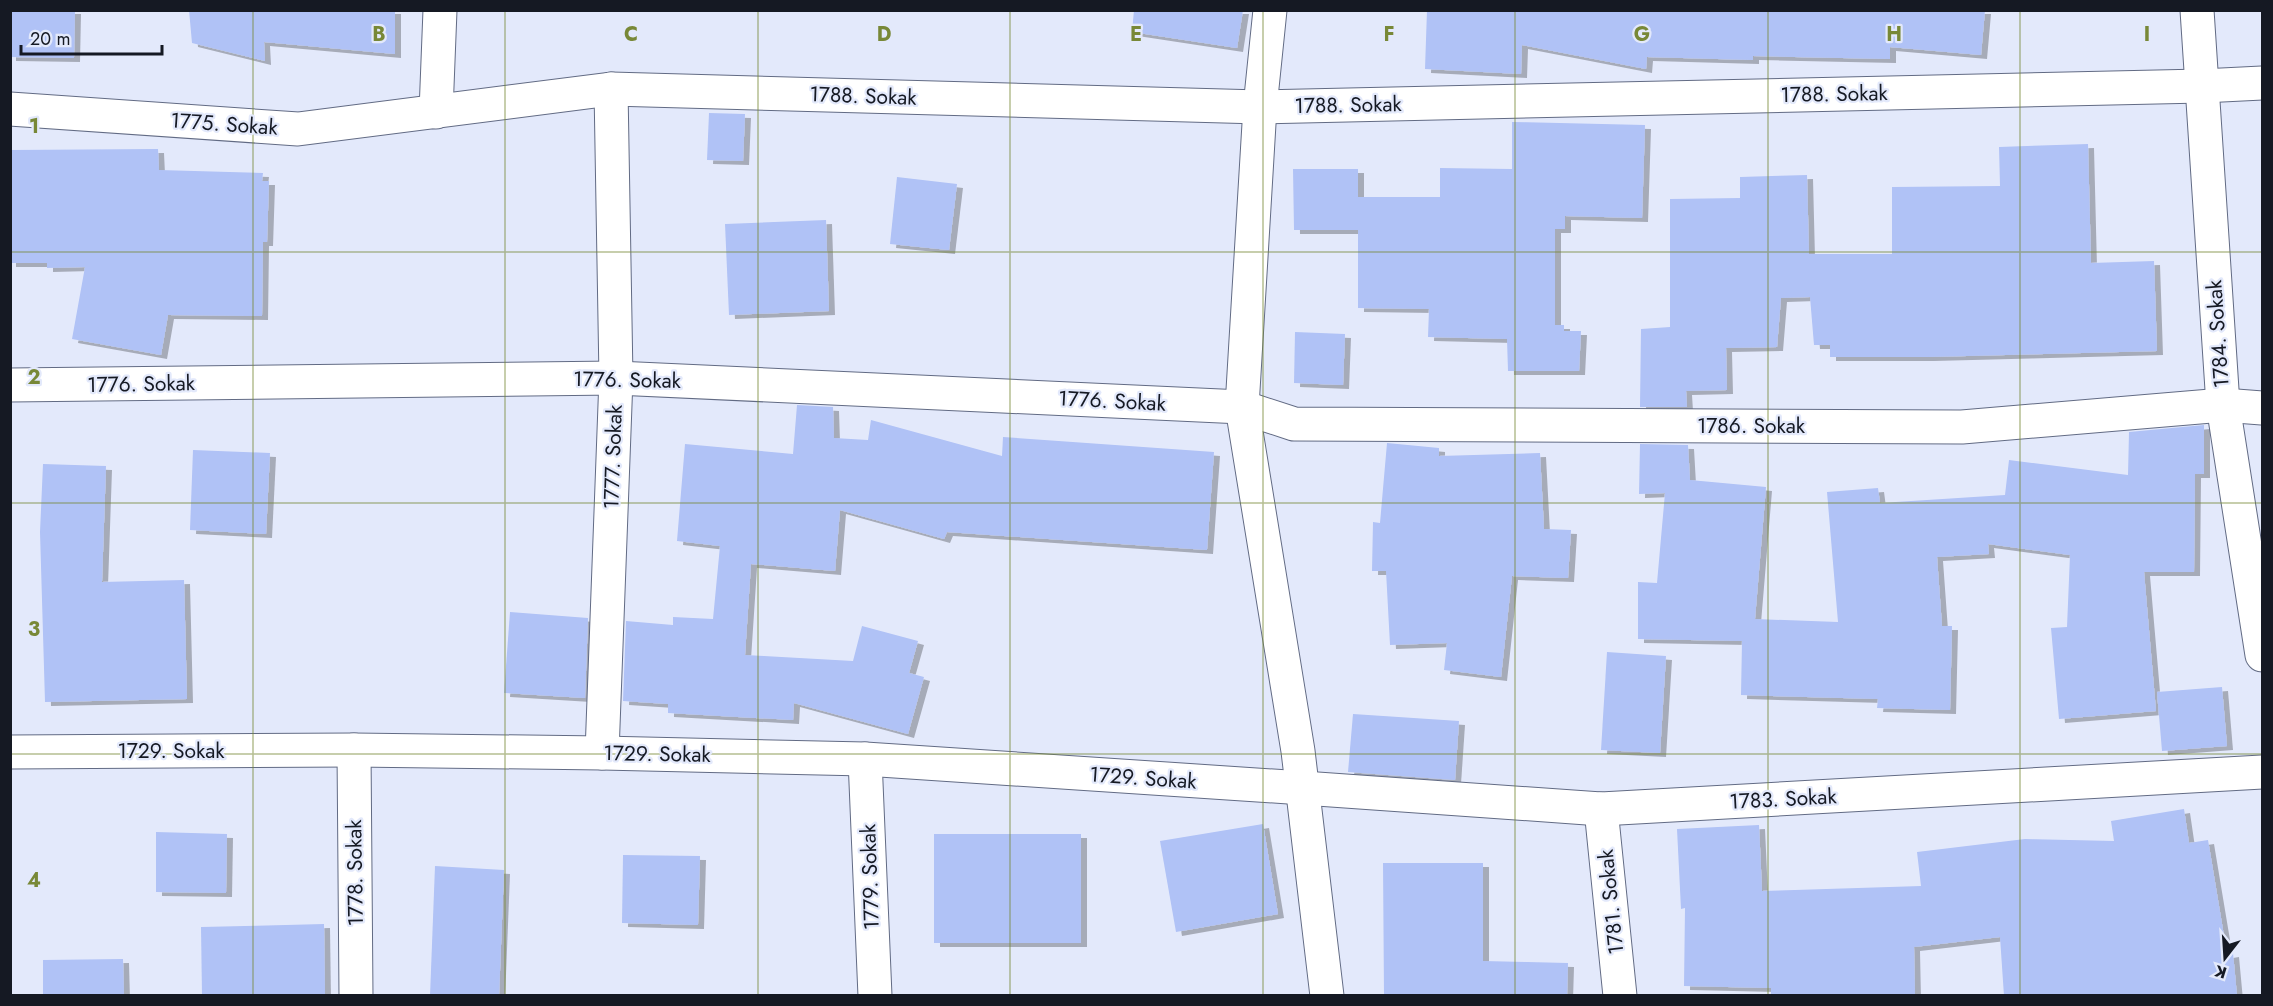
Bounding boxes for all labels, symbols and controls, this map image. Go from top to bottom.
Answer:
scale bar [21,18,162,56]
text: B [372,20,386,49]
text: C [624,20,638,49]
text: D [877,20,891,49]
text: E [1130,20,1142,49]
text: F [1383,20,1395,49]
text: G [1634,20,1650,49]
text: H [1886,20,1902,49]
text: I [2144,20,2150,49]
text: 20 m [30,26,70,52]
street label: 1788. Sokak [1780,78,1889,110]
street label: 1788. Sokak [809,79,918,113]
street label: 1788. Sokak [1294,89,1403,121]
street label: 1775. Sokak [169,105,279,143]
text: 1 [29,112,39,141]
street label: 1784. Sokak [2199,278,2237,389]
text: 2 [27,363,41,392]
street label: 1776. Sokak [573,364,682,396]
street label: 1776. Sokak [87,368,196,400]
street label: 1776. Sokak [1057,383,1167,419]
street label: 1777. Sokak [596,403,630,510]
street label: 1786. Sokak [1697,411,1806,441]
text: 3 [28,615,40,644]
street label: 1729. Sokak [117,736,225,766]
street label: 1729. Sokak [603,738,712,770]
street label: 1729. Sokak [1088,759,1198,797]
street label: 1783. Sokak [1729,781,1838,817]
street label: 1778. Sokak [339,819,371,927]
street label: 1779. Sokak [853,823,887,931]
street label: 1781. Sokak [1590,847,1631,956]
text: 4 [27,866,41,895]
north arrow [2195,928,2255,988]
text: K [2211,959,2229,984]

